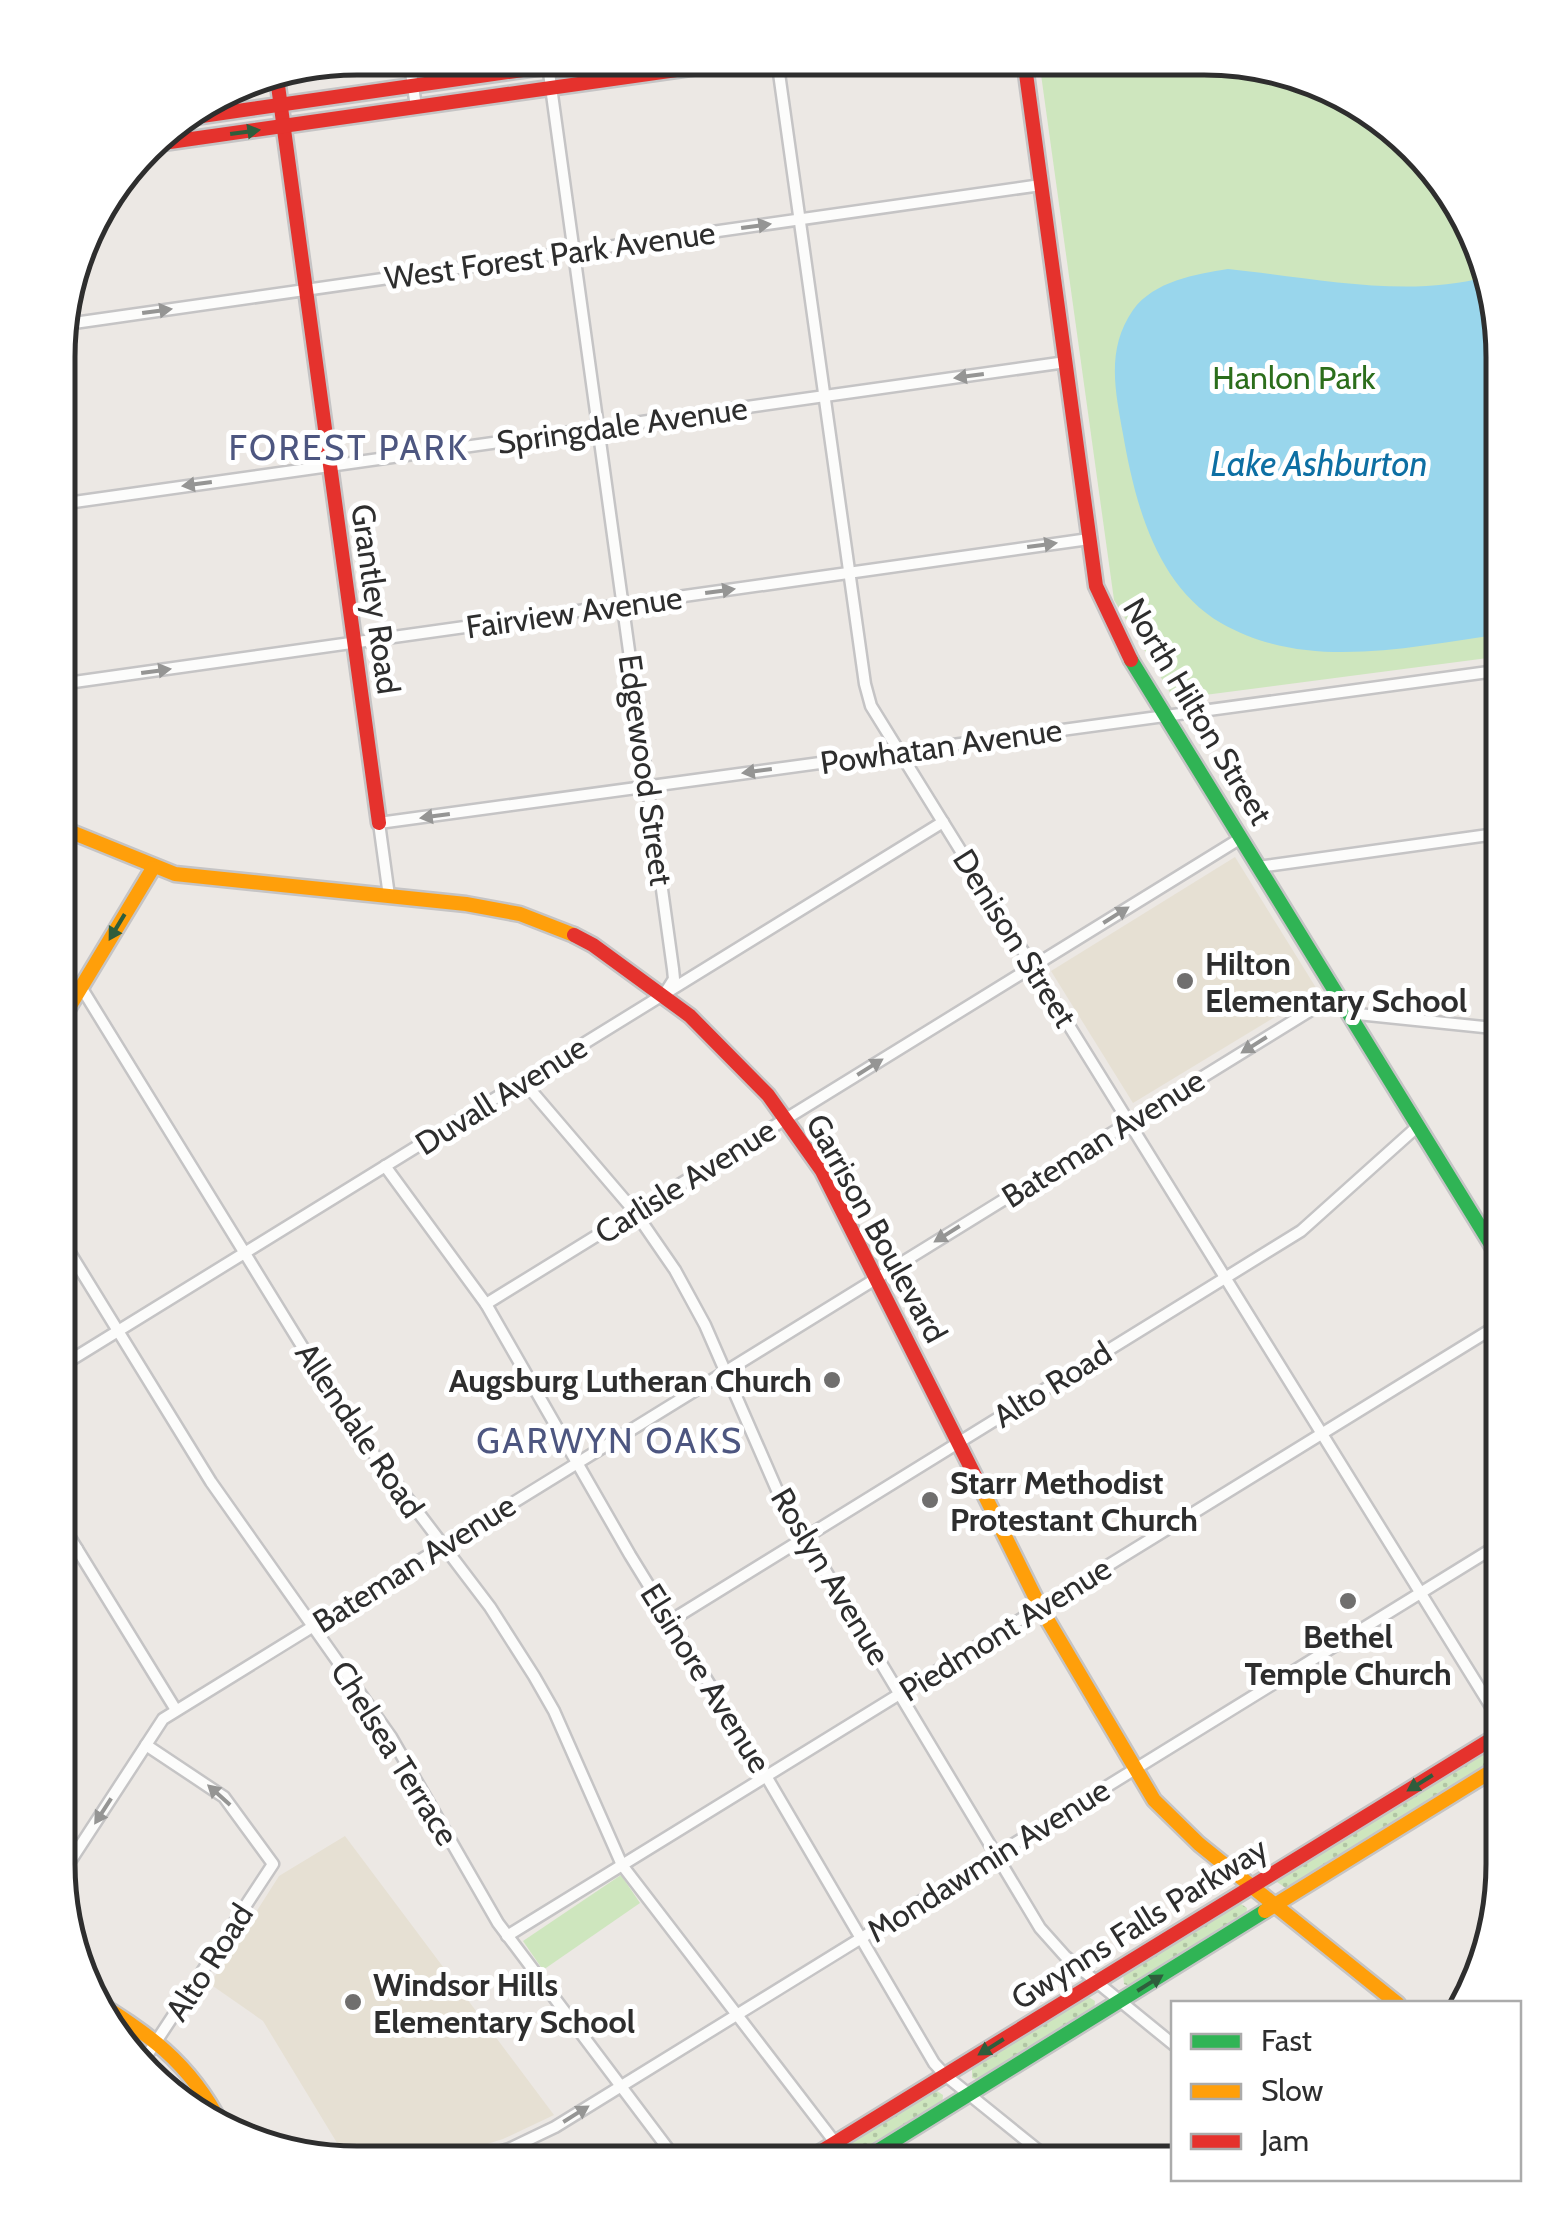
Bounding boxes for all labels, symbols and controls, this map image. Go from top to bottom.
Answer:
one-way arrow [230,123,262,139]
street label: West Forest Park Avenue [382,213,718,297]
one-way arrow [740,217,772,233]
one-way arrow [141,302,173,318]
park label: Hanlon Park [1212,358,1376,397]
one-way arrow [953,368,984,384]
street label: Springdale Avenue [494,388,750,462]
district label: FOREST PARK [228,426,470,469]
water label: Lake Ashburton [1211,442,1427,485]
one-way arrow [180,477,212,493]
street label: Grantley Road [343,502,409,696]
one-way arrow [1027,537,1059,553]
street label: Fairview Avenue [463,578,685,646]
one-way arrow [705,582,737,598]
street label: North Hilton Street [1115,591,1281,831]
street label: Edgewood Street [610,652,682,888]
one-way arrow [141,662,172,678]
street label: Powhatan Avenue [818,710,1064,782]
one-way arrow [740,763,772,779]
one-way arrow [419,808,450,824]
street label: Denison Street [945,842,1085,1034]
one-way arrow [1102,907,1130,925]
one-way arrow [109,913,126,941]
place label: Hilton Elementary School [1205,944,1467,1020]
marker: Hilton Elementary School [1174,970,1196,992]
street label: Duvall Avenue [408,1027,594,1163]
one-way arrow [1240,1036,1267,1054]
one-way arrow [856,1059,884,1077]
street label: Bateman Avenue [995,1060,1211,1216]
street label: Garrison Boulevard [798,1107,956,1349]
street label: Carlisle Avenue [588,1110,782,1252]
one-way arrow [933,1225,961,1242]
street label: Alto Road [986,1333,1118,1435]
street label: Allendale Road [287,1335,433,1525]
place label: Augsburg Lutheran Church [449,1361,812,1400]
marker: Augsburg Lutheran Church [821,1369,843,1391]
district label: GARWYN OAKS [476,1419,744,1462]
place label: Starr Methodist Protestant Church [950,1463,1198,1539]
street label: Roslyn Avenue [763,1480,899,1672]
street label: Bateman Avenue [306,1485,522,1641]
marker: Starr Methodist Protestant Church [919,1489,941,1511]
street label: Piedmont Avenue [892,1548,1118,1710]
street label: Elsinore Avenue [632,1576,780,1780]
marker: Bethel Temple Church [1337,1590,1359,1612]
place label: Bethel Temple Church [1244,1617,1452,1693]
street label: Chelsea Terrace [323,1654,467,1852]
street label: Mondawmin Avenue [860,1770,1116,1950]
one-way arrow [1406,1774,1434,1791]
one-way arrow [207,1784,231,1807]
one-way arrow [95,1797,113,1825]
street label: Gwynns Falls Parkway [1004,1828,1274,2018]
street label: Alto Road [157,1896,261,2028]
place label: Windsor Hills Elementary School [373,1965,635,2041]
one-way arrow [1136,1974,1164,1992]
marker: Windsor Hills Elementary School [342,1991,364,2013]
legend [1171,2001,1521,2181]
text: Fast [1261,2022,1312,2059]
one-way arrow [977,2038,1005,2055]
text: Slow [1261,2072,1324,2109]
one-way arrow [563,2105,590,2123]
text: Jam [1260,2122,1309,2159]

